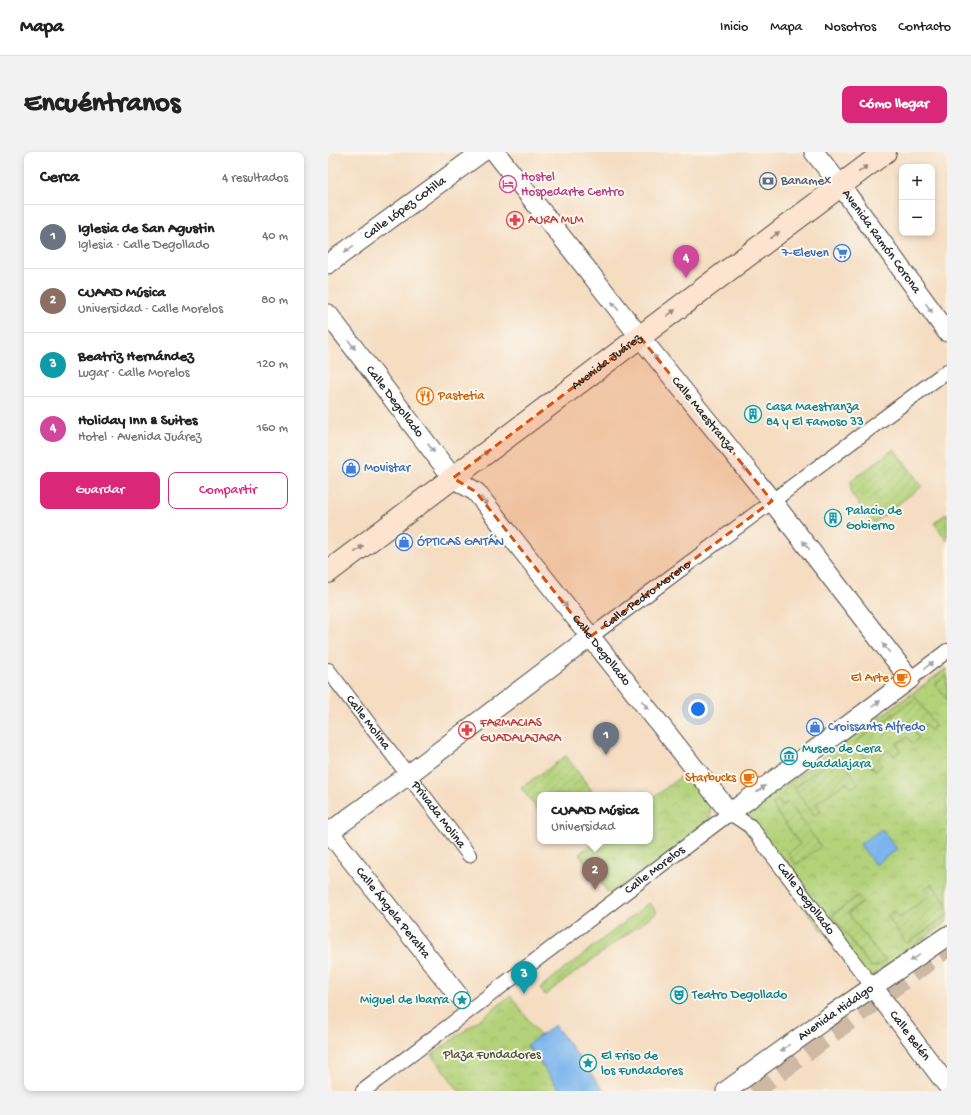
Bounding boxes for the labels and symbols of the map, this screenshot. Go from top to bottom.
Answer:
one-way arrow [858,165,868,173]
place label: Hostel Hospedarte Centro [521,170,624,200]
bank icon: Banamex [758,171,778,191]
street label: Calle López Cotilla [361,173,450,243]
hotel icon: Hostel Hospedarte Centro [498,174,518,194]
place label: Banamex [780,174,831,189]
street label: Avenida Ramón Corona [839,187,925,297]
pharmacy icon: AURA MLM [505,210,525,230]
place label: AURA MLM [528,213,585,228]
one-way arrow [769,231,780,240]
supermarket icon: 7-Eleven [832,243,852,263]
one-way arrow [344,245,354,253]
pin: 4 [673,245,699,278]
place label: 7-Eleven [781,246,830,261]
one-way arrow [611,301,620,312]
one-way arrow [925,303,933,313]
one-way arrow [665,309,676,318]
street label: Avenida Juárez [568,330,646,393]
one-way arrow [347,340,355,350]
one-way arrow [653,353,661,364]
street label: Calle Degollado [362,363,427,441]
street label: Calle Maestranza [668,374,739,457]
restaurant icon: Pastetia [415,386,435,406]
place label: Pastetia [437,389,485,404]
place label: Casa Maestranza 84 y El Famoso 33 [766,400,864,430]
building icon: Casa Maestranza 84 y El Famoso 33 [743,404,763,424]
one-way arrow [426,443,435,454]
one-way arrow [479,450,490,459]
shop icon: Movistar [341,458,361,478]
place label: Movistar [364,461,412,476]
one-way arrow [743,465,752,476]
one-way arrow [479,496,488,507]
place label: Palacio de Gobierno [845,504,902,534]
building icon: Palacio de Gobierno [823,508,843,528]
shop icon: ÓPTICAS GAITÁN [394,532,414,552]
place label: ÓPTICAS GAITÁN [417,534,504,550]
one-way arrow [802,540,811,551]
one-way arrow [354,545,365,553]
street label: Calle Pedro Moreno [600,557,694,632]
one-way arrow [560,598,569,609]
street label: Calle Degollado [569,612,634,689]
one-way arrow [882,642,891,653]
one-way arrow [923,660,934,669]
cafe icon: El Arte [892,668,912,688]
place label: El Arte [851,671,889,686]
street label: Calle Molina [342,692,394,753]
your location [688,699,708,719]
one-way arrow [871,699,882,708]
one-way arrow [640,700,649,711]
place label: FARMACIAS GUADALAJARA [479,716,562,746]
shop icon: Croissants Alfredo [805,717,825,737]
pharmacy icon: FARMACIAS GUADALAJARA [457,720,477,740]
place label: Croissants Alfredo [828,720,926,735]
pin: 1 [593,722,619,755]
place label: Museo de Cera Guadalajara [802,742,882,772]
museum icon: Museo de Cera Guadalajara [779,746,799,766]
cafe icon: Starbucks [739,768,759,788]
place label: Starbucks [685,771,737,786]
street label: Privada Molina [407,777,469,852]
one-way arrow [755,785,766,794]
street label: Calle Morelos [622,842,689,898]
pin: 2 [582,857,608,890]
street label: Calle Degollado [773,860,838,938]
street label: Calle Ángela Peralta [352,864,434,962]
one-way arrow [910,954,921,962]
pin: 3 [511,961,537,994]
street label: Avenida Hidalgo [795,981,877,1044]
theatre icon: Teatro Degollado [669,985,689,1005]
place label: Teatro Degollado [691,988,788,1003]
place icon: Miguel de Ibarra [452,990,472,1010]
place label: Miguel de Ibarra [360,993,450,1008]
street label: Calle Belén [886,1008,934,1064]
one-way arrow [780,1044,791,1053]
park label: Plaza Fundadores [442,1048,542,1063]
place label: El Friso de los Fundadores [601,1049,684,1079]
place icon: El Friso de los Fundadores [578,1053,598,1073]

